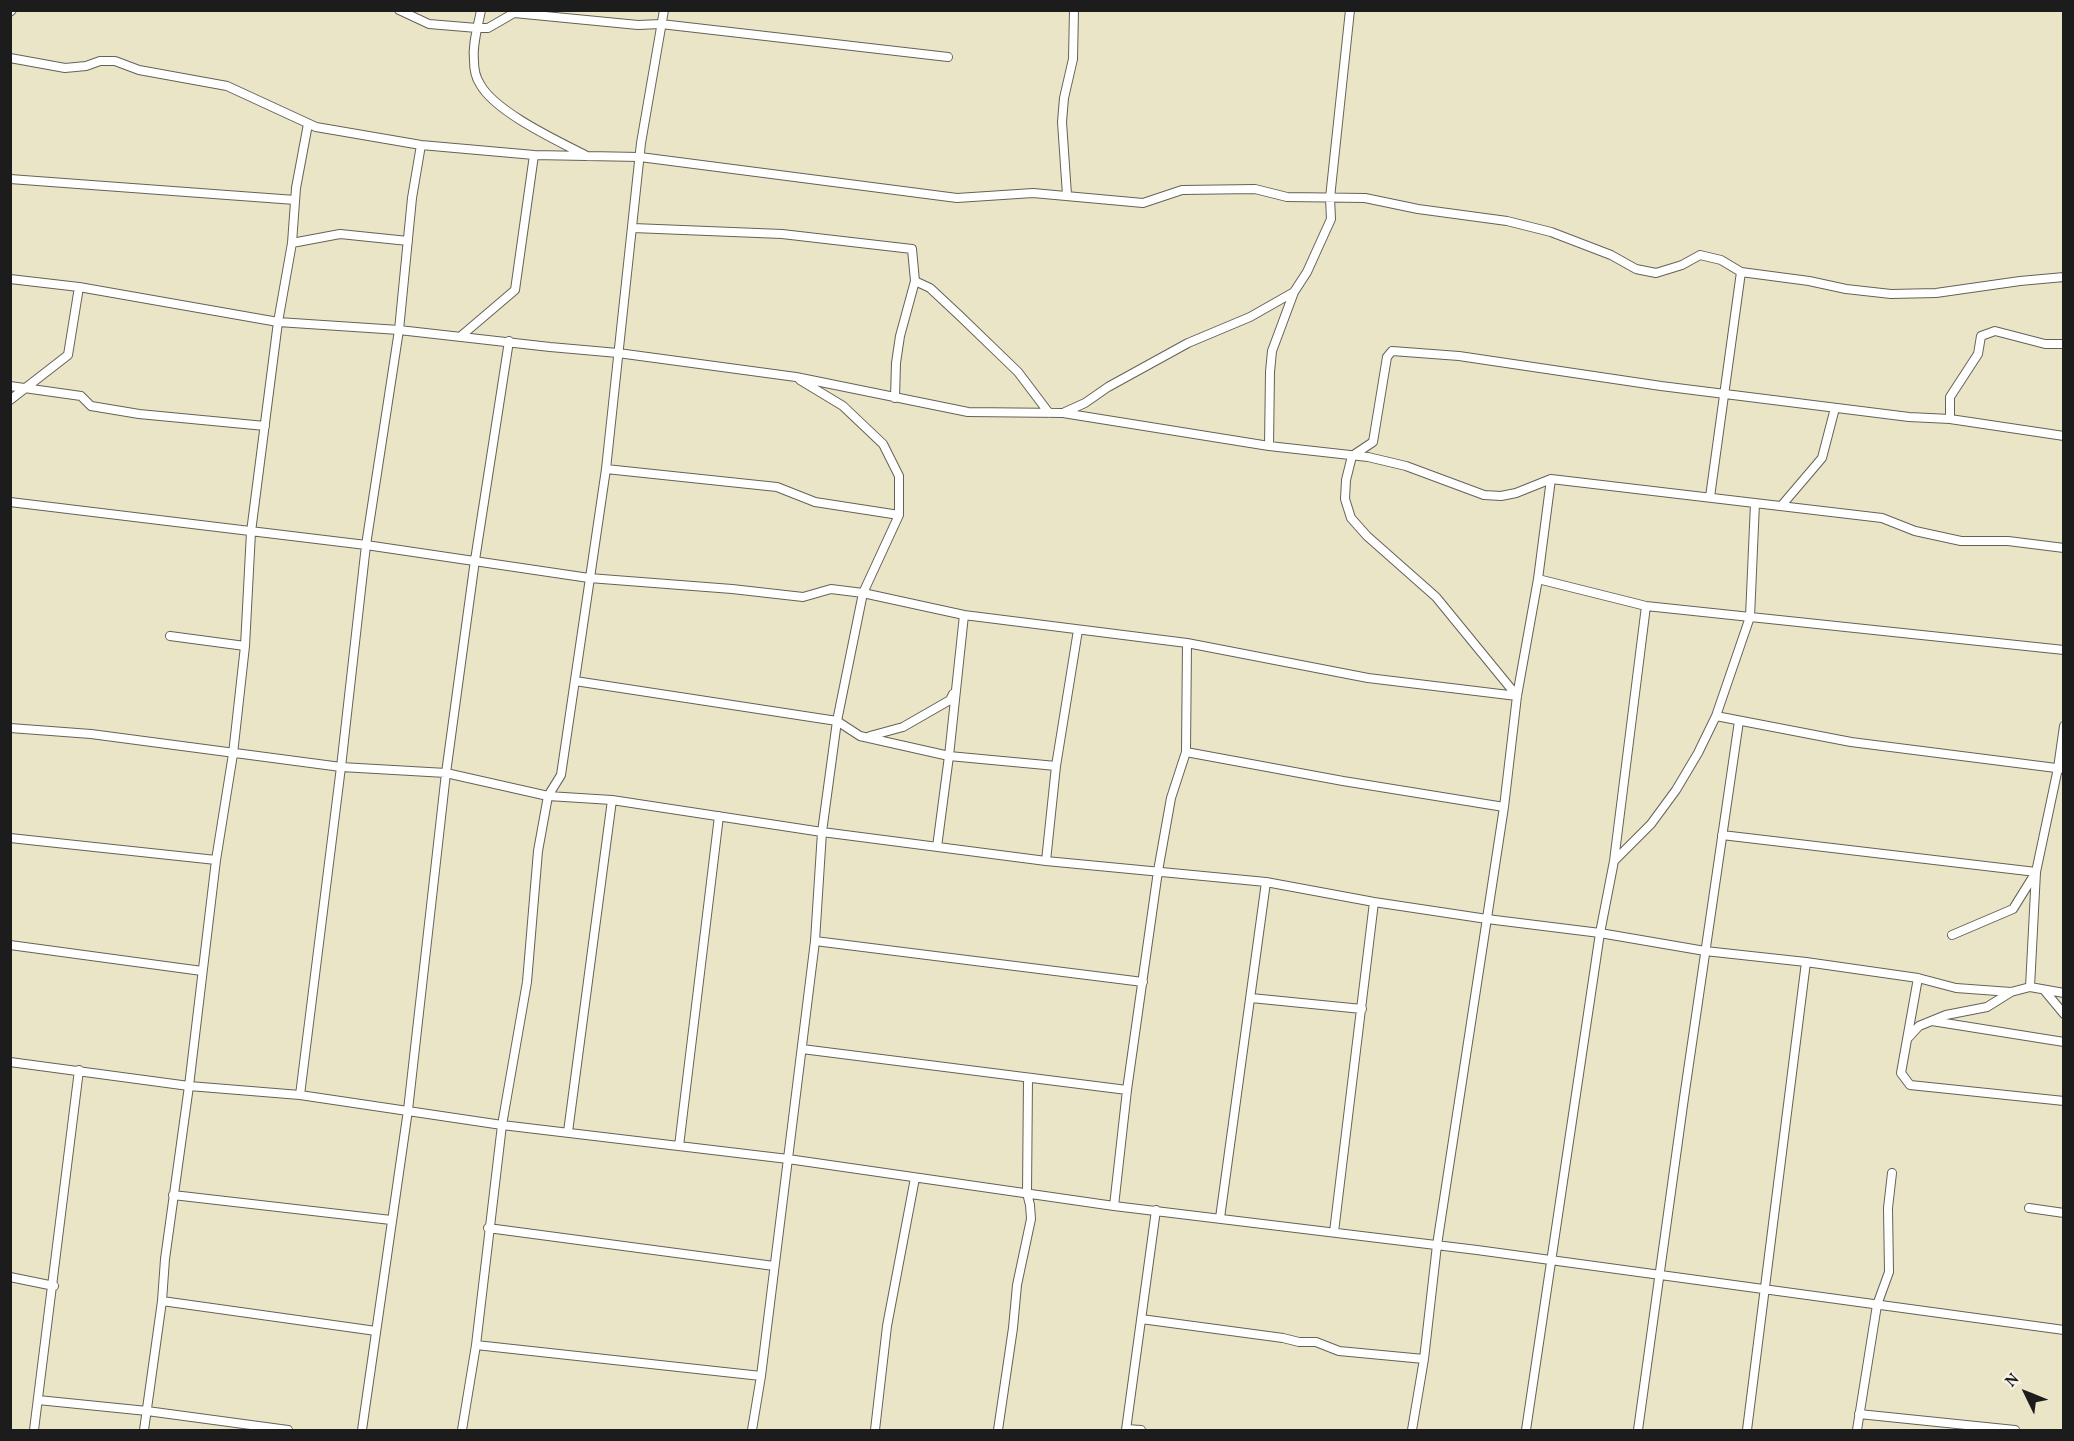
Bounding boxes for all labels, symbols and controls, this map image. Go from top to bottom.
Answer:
north arrow [1996,1363,2056,1423]
text: N [2001,1369,2025,1392]

